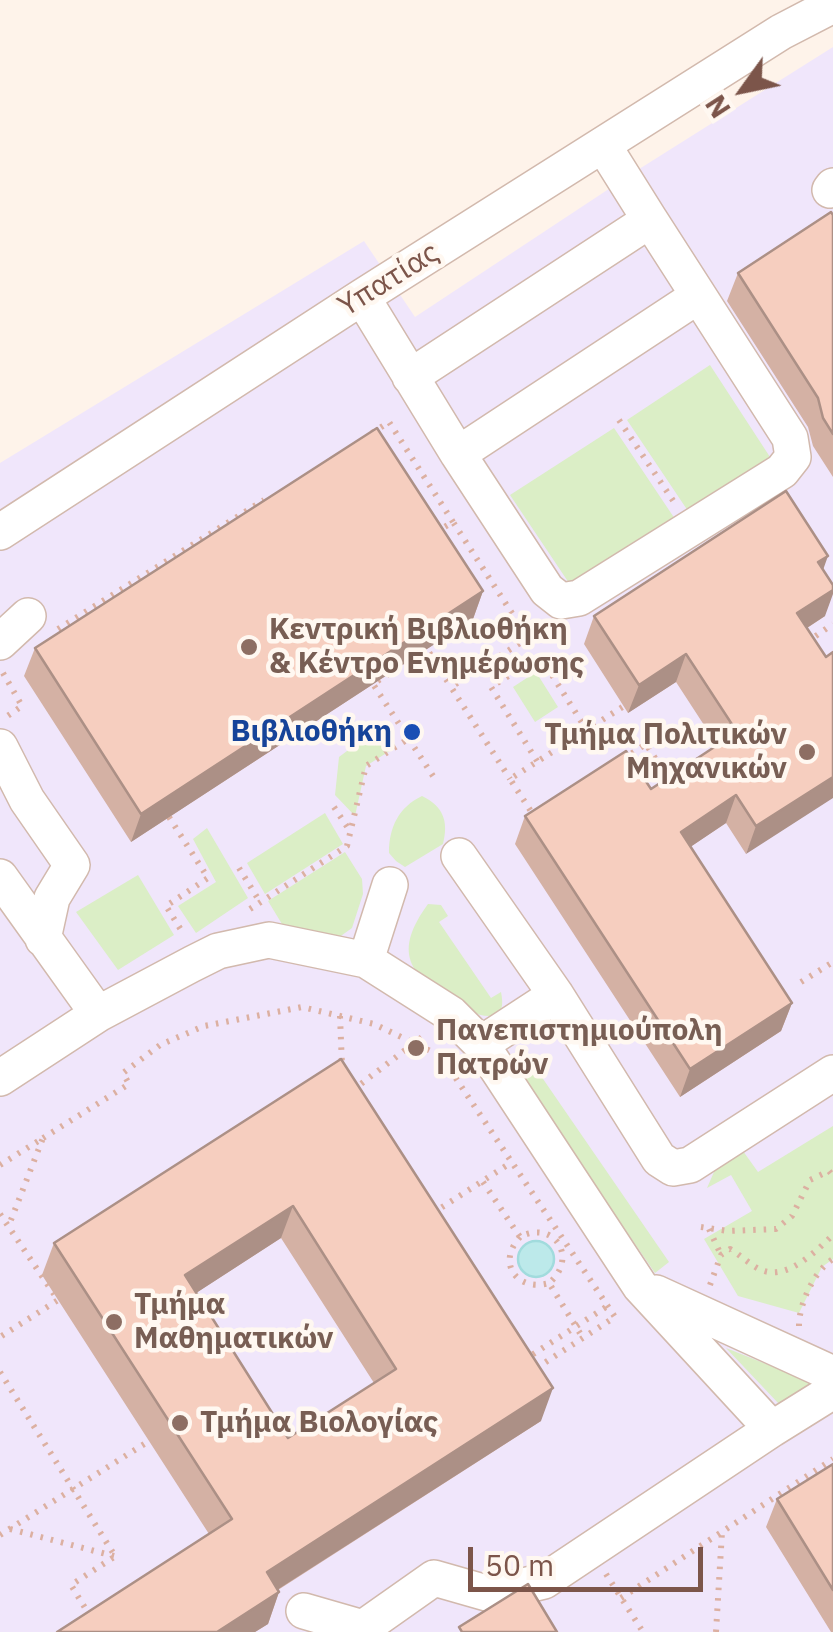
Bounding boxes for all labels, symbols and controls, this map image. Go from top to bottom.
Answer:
north arrow [693,40,793,140]
text: N [696,88,738,125]
street label: Υπατίας [332,235,446,325]
place label: Κεντρική Βιβλιοθήκη & Κέντρο Ενημέρωσης [269,612,584,682]
marker: Κεντρική Βιβλιοθήκη & Κέντρο Ενημέρωσης [238,636,260,658]
place label: Βιβλιοθήκη [230,714,392,750]
place label: Τμήμα Πολιτικών Μηχανικών [544,717,787,788]
marker: Βιβλιοθήκη [401,721,423,743]
marker: Τμήμα Πολιτικών Μηχανικών [796,741,818,763]
place label: Πανεπιστημιούπολη Πατρών [436,1013,722,1084]
marker: Πανεπιστημιούπολη Πατρών [405,1037,427,1059]
place label: Τμήμα Μαθηματικών [134,1287,333,1358]
marker: Τμήμα Μαθηματικών [103,1311,125,1333]
place label: Τμήμα Βιολογίας [200,1405,438,1441]
marker: Τμήμα Βιολογίας [169,1412,191,1434]
scale bar [473,1527,708,1589]
text: 50 m [485,1545,554,1584]

